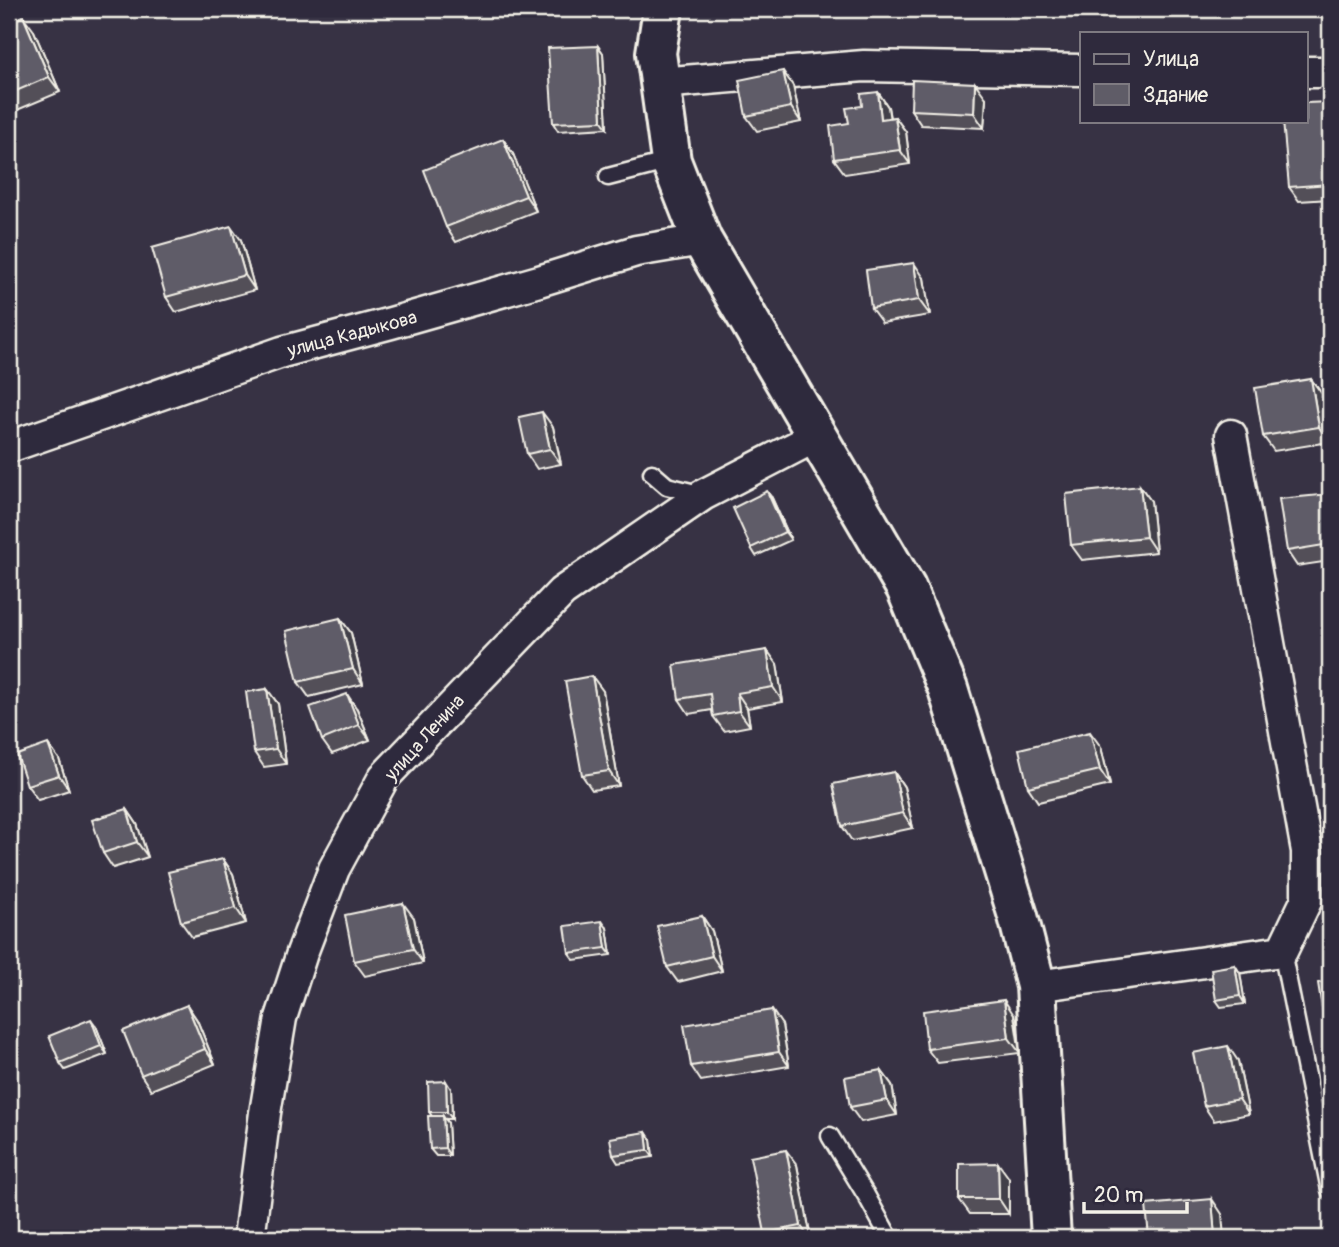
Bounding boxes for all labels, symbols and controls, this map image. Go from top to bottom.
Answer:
legend [1080,32,1308,122]
text: Улица [1143,46,1199,73]
text: Здание [1143,82,1209,109]
street label: улица Кадыкова [284,305,420,363]
street label: улица Ленина [379,689,470,787]
scale bar [1084,1170,1187,1214]
text: 20 m [1094,1182,1143,1209]

